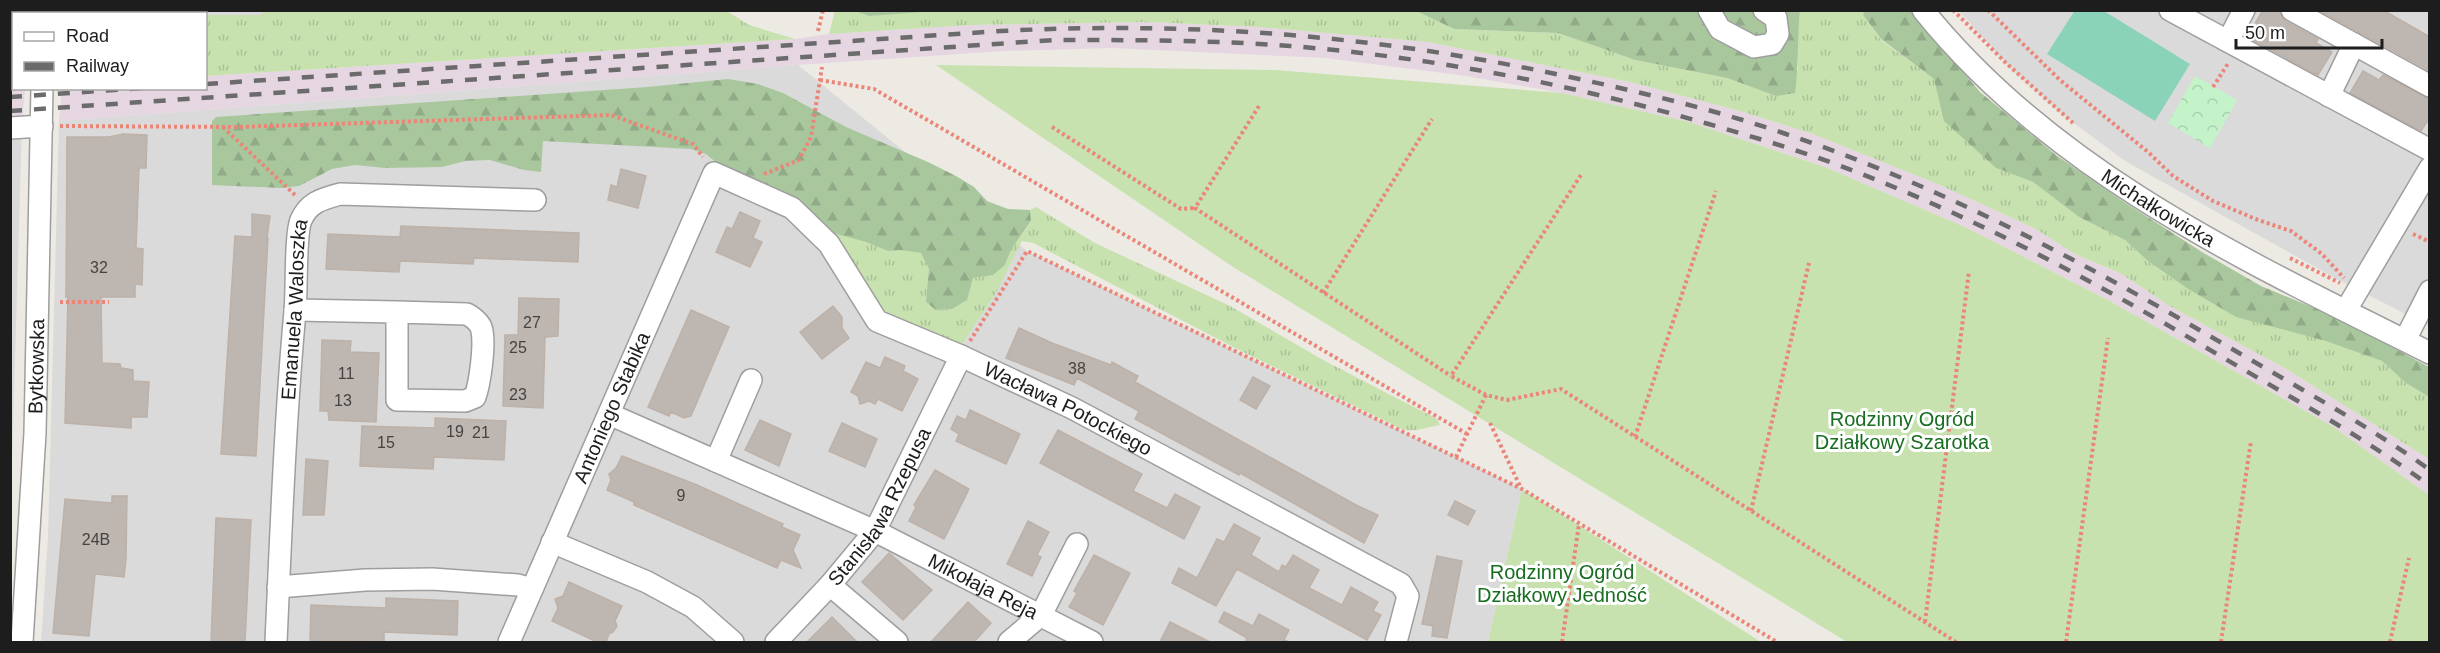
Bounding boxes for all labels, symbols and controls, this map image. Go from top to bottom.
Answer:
legend [12,12,207,90]
scale bar [2236,12,2382,50]
text: 50 m [2245,23,2285,43]
text: Road [66,26,109,46]
text: Railway [66,56,129,76]
street label: Michałkowicka [2097,164,2219,251]
street label: Emanuela Waloszka [277,216,312,401]
house number: 32 [90,259,108,276]
house number: 27 [523,314,541,331]
street label: Bytkowska [24,318,48,414]
street label: Antoniego Stabika [569,328,654,486]
house number: 25 [509,339,527,356]
street label: Wacława Potockiego [981,357,1156,460]
house number: 38 [1068,360,1086,377]
house number: 11 [338,365,354,382]
house number: 23 [509,386,527,403]
house number: 13 [334,392,352,409]
park label: Rodzinny Ogród Działkowy Szarotka [1815,408,1990,453]
house number: 19 [446,423,464,440]
street label: Stanisława Rzepusa [823,423,935,590]
house number: 21 [472,424,490,441]
house number: 15 [377,434,395,451]
house number: 9 [677,487,686,504]
house number: 24B [82,531,110,548]
street label: Mikołaja Reja [925,549,1042,624]
park label: Rodzinny Ogród Działkowy Jedność [1477,561,1647,606]

